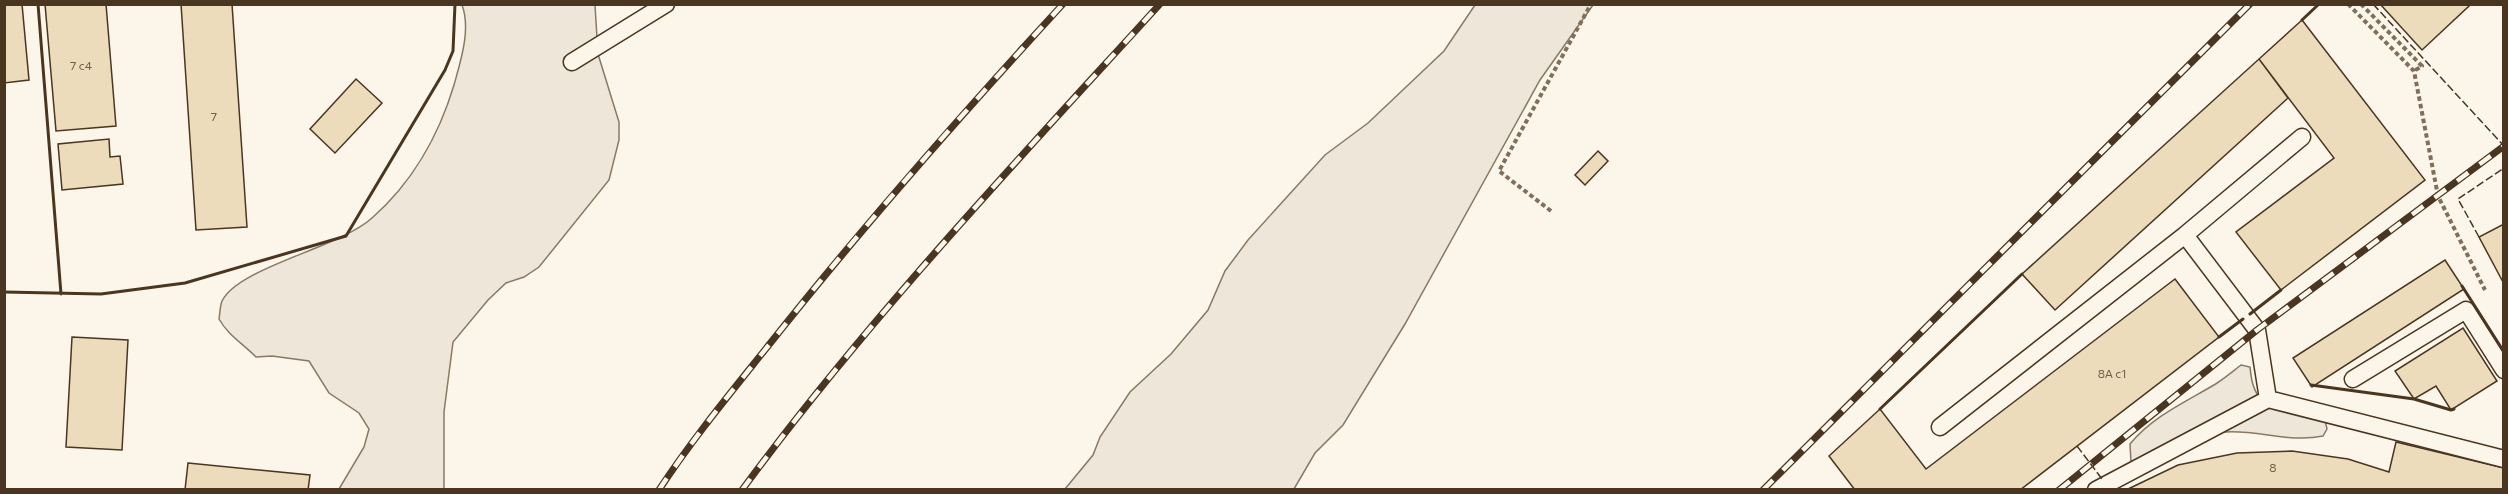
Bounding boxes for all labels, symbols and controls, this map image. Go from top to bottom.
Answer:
house number: 7 с4 [70,58,92,72]
house number: 7 [211,109,217,123]
house number: 8А с1 [2098,366,2126,380]
house number: 8 [2269,460,2277,474]

